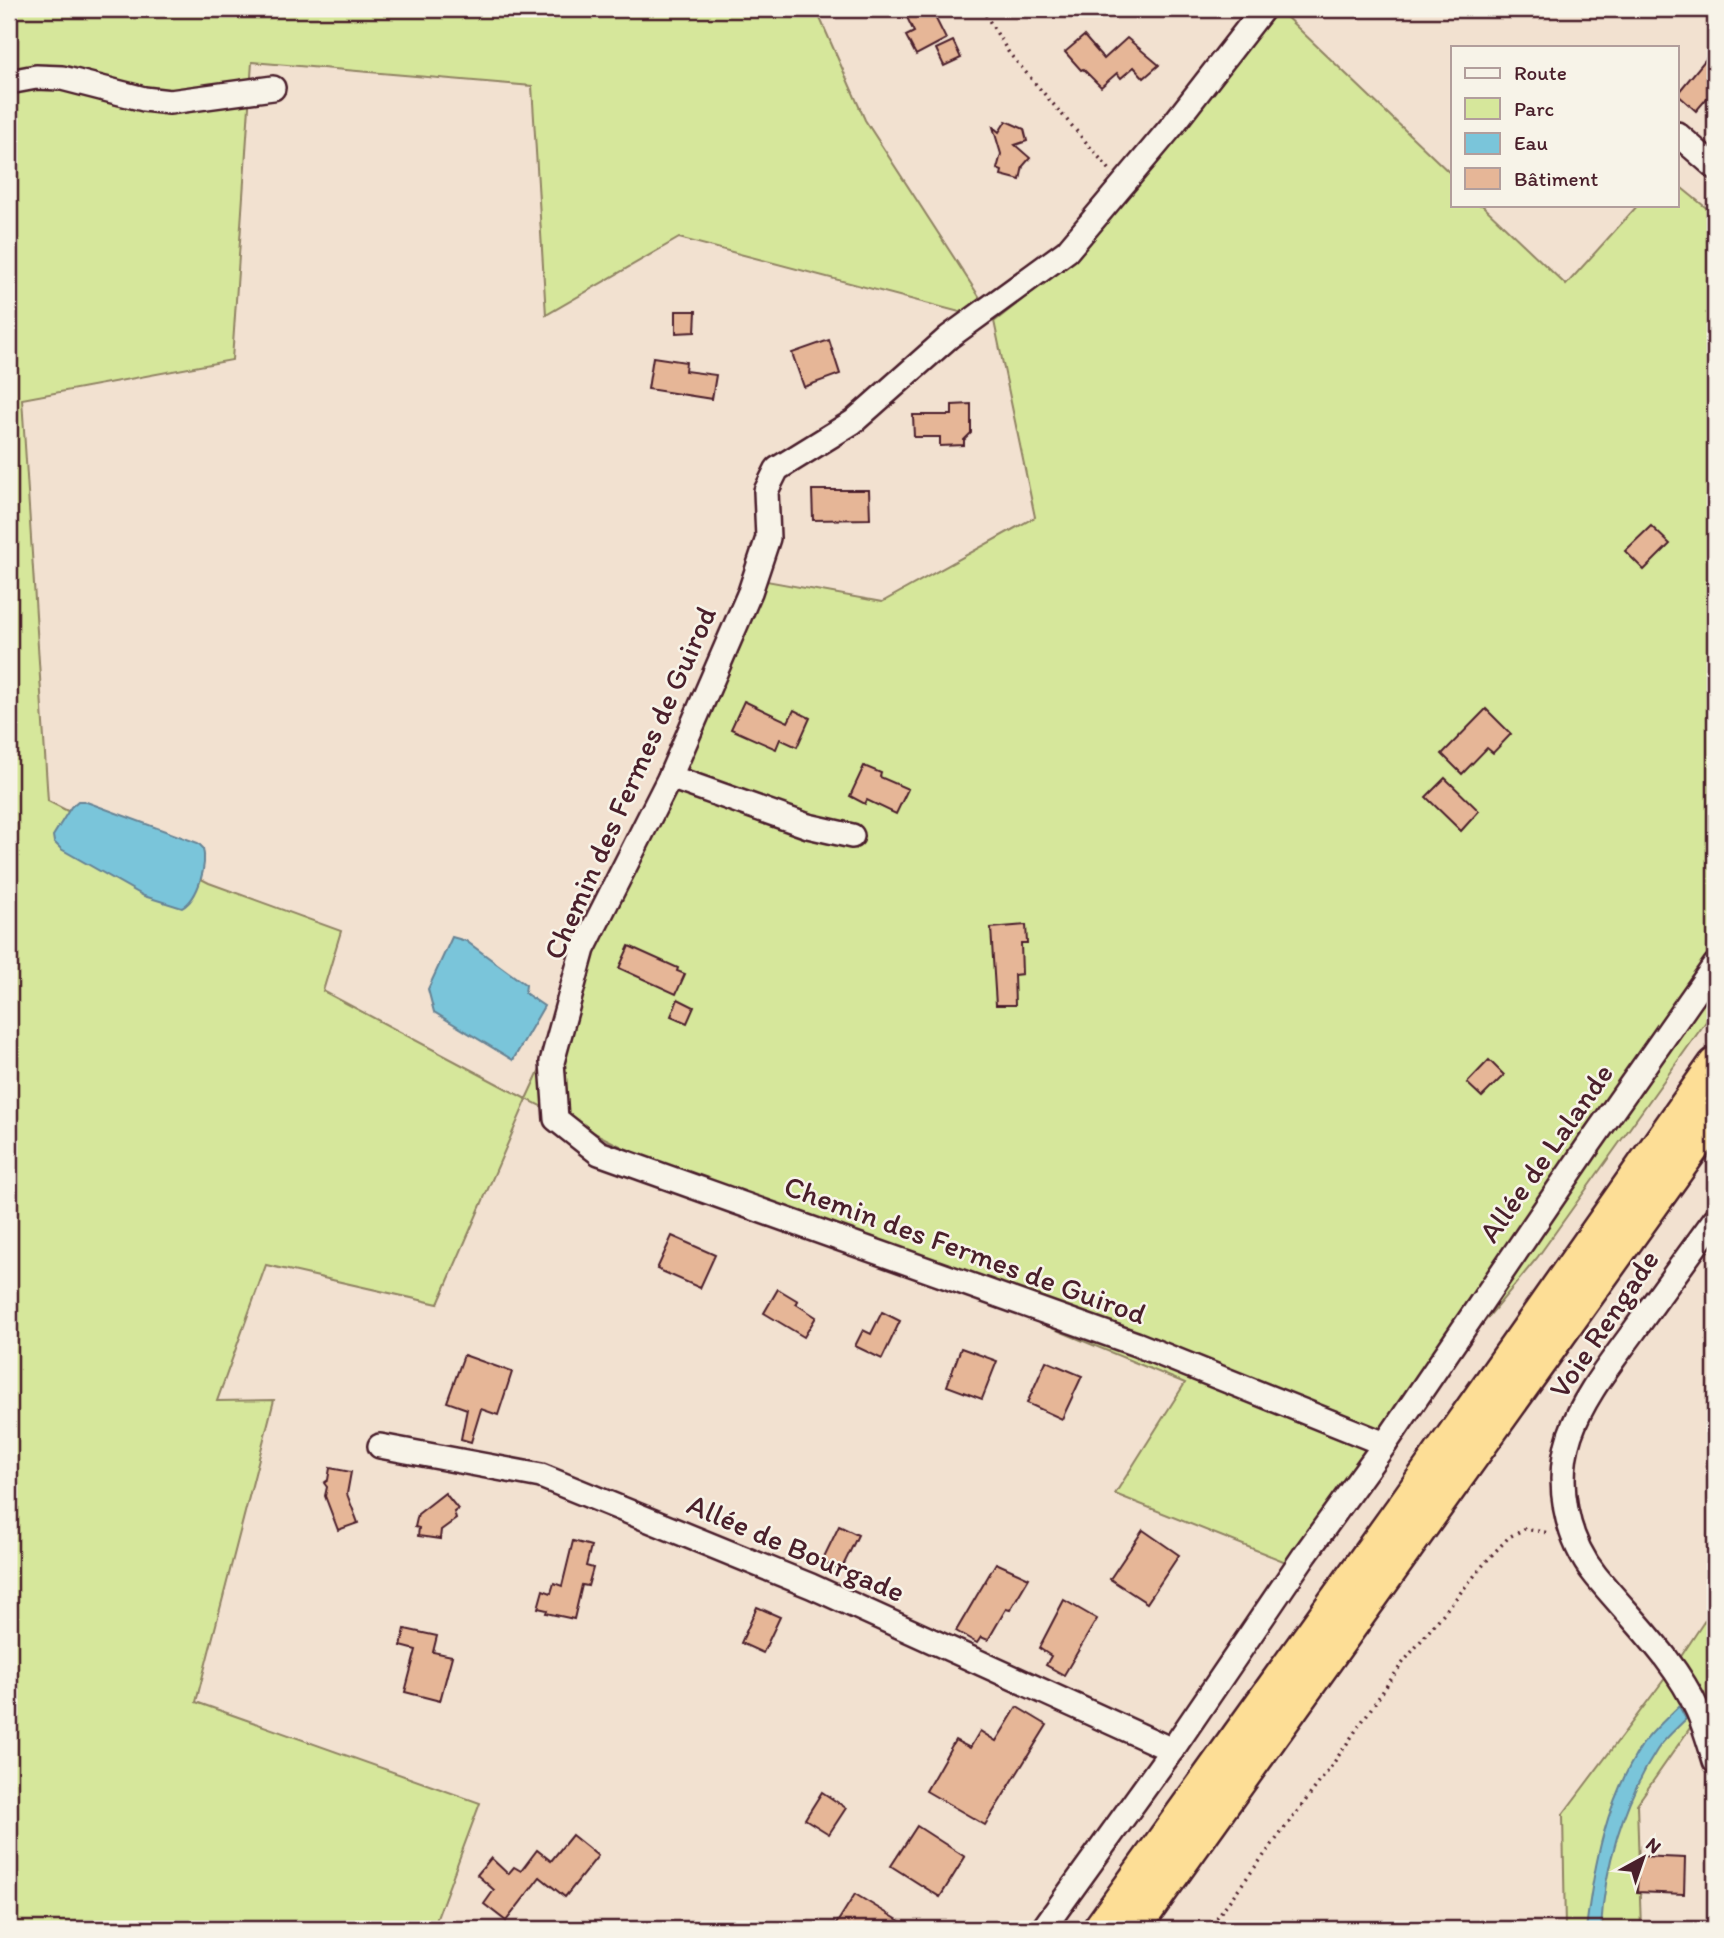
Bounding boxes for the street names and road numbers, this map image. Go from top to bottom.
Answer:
street label: Chemin des Fermes de Guirod [535,601,724,965]
street label: Allée de Lalande [1470,1056,1621,1249]
street label: Chemin des Fermes de Guirod [779,1167,1151,1332]
street label: Voie Rengade [1540,1242,1667,1405]
street label: Allée de Bourgade [682,1485,911,1610]

